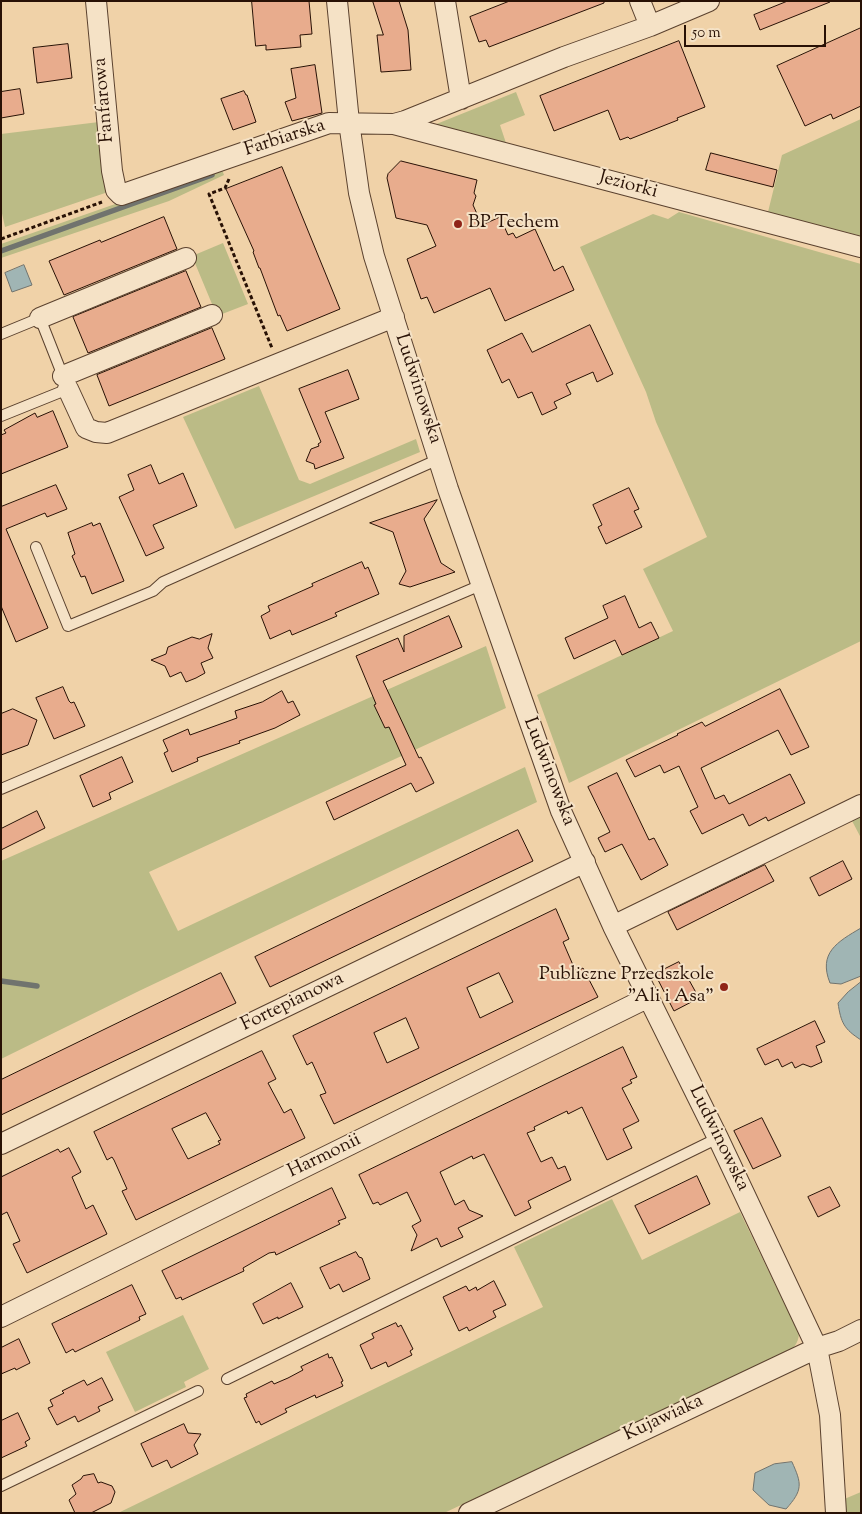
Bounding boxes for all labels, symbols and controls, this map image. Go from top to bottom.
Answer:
scale bar [687,15,830,47]
text: 50 m [692,23,721,44]
street label: Fanfarowa [90,57,120,143]
street label: Farbiarska [242,115,328,163]
street label: Jeziorki [596,167,660,205]
place label: BP Techem [468,213,559,235]
marker: BP Techem [452,218,464,230]
street label: Ludwinowska [389,331,445,447]
street label: Ludwinowska [517,715,579,829]
place label: Publiczne Przedszkole "Ali i Asa" [539,965,714,1009]
street label: Fortepianowa [238,968,348,1038]
marker: Publiczne Przedszkole "Ali i Asa" [718,981,730,993]
street label: Ludwinowska [683,1083,753,1195]
street label: Harmonii [285,1130,365,1184]
street label: Kujawiaka [620,1391,708,1447]

